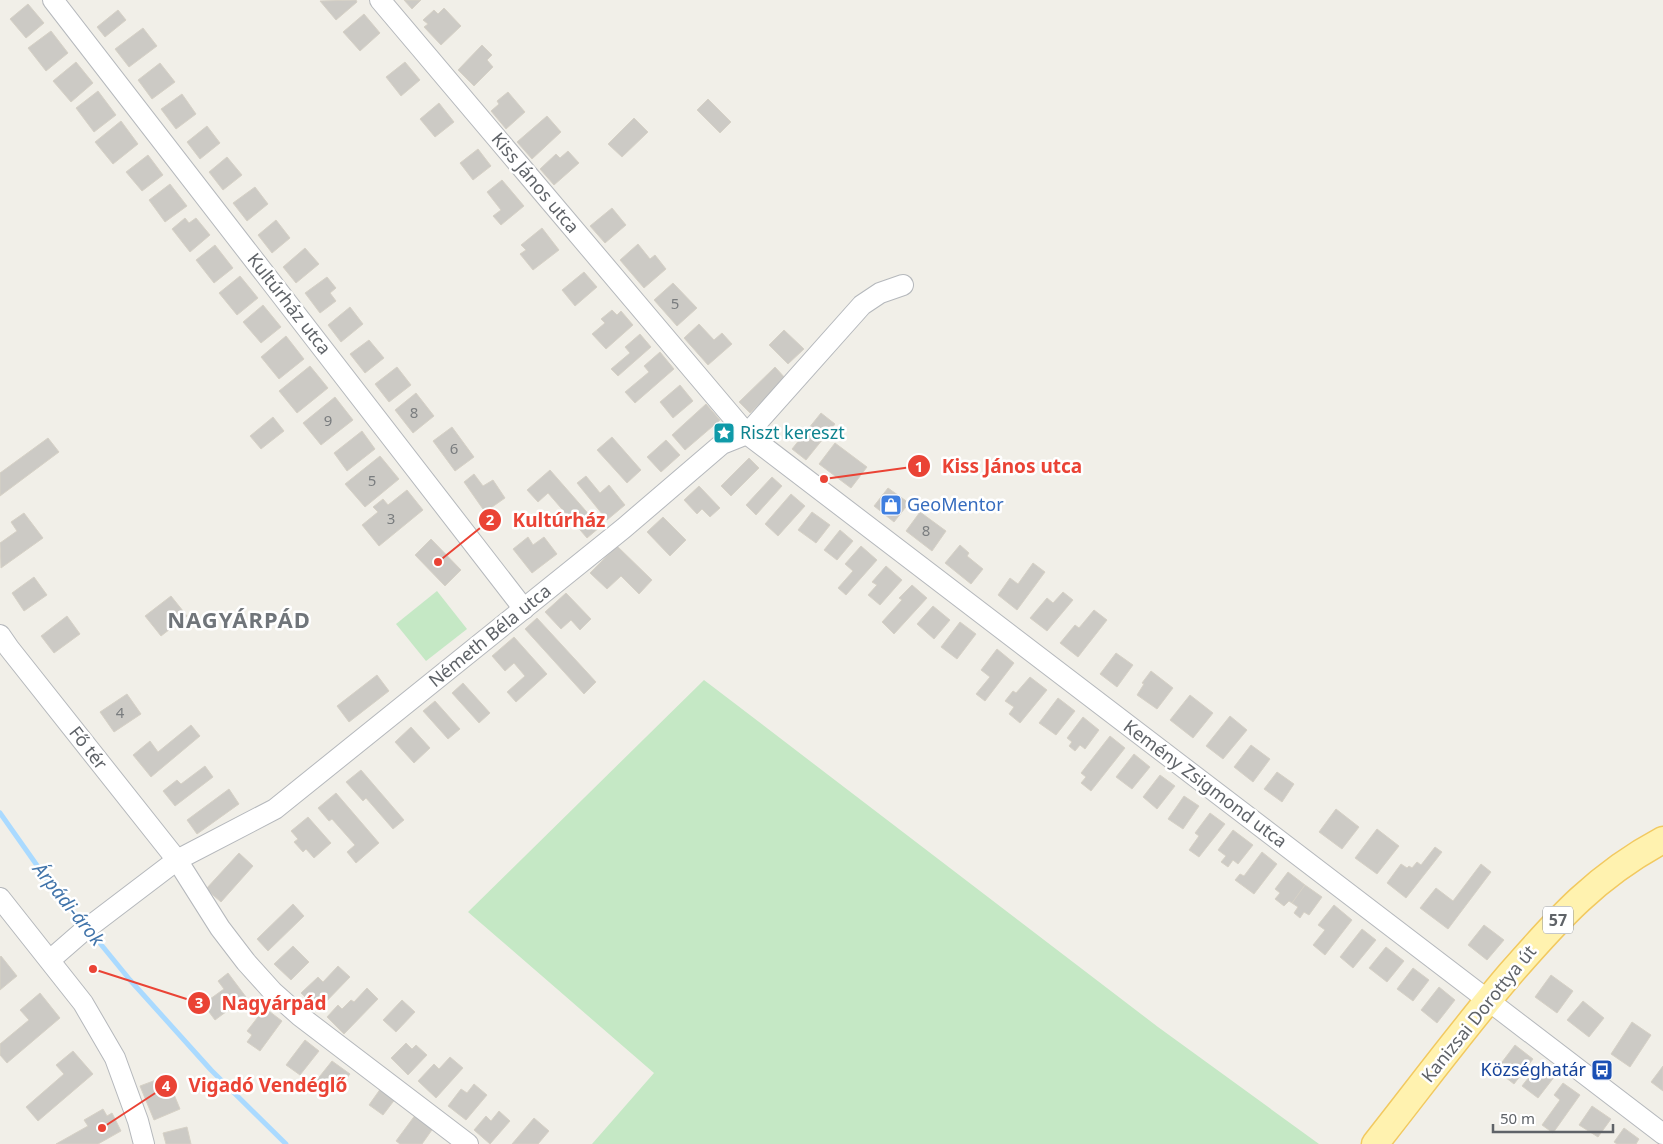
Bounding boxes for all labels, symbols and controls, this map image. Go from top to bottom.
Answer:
street label: Kiss János utca [487,127,585,238]
street label: Kultúrház utca [243,248,337,359]
house number: 5 [671,293,679,313]
house number: 8 [410,402,418,422]
house number: 9 [324,410,332,430]
place label: Riszt kereszt [740,420,845,444]
place icon: Riszt kereszt [712,421,736,445]
house number: 6 [450,438,458,458]
callout: Kiss János utca [907,449,1092,483]
text: Kiss János utca [942,453,1082,479]
text: 1 [915,456,923,476]
house number: 5 [368,470,376,490]
place label: GeoMentor [907,492,1004,516]
shop icon: GeoMentor [879,493,903,517]
callout: Kultúrház [478,503,615,537]
text: Kultúrház [513,507,605,533]
house number: 3 [387,508,395,528]
text: 2 [486,509,495,529]
house number: 8 [922,520,930,540]
street label: Németh Béla utca [423,578,555,692]
district label: NAGYÁRPÁD [167,604,311,634]
house number: 4 [116,702,125,722]
street label: Kemény Zsigmond utca [1119,714,1292,853]
street label: Fő tér [64,721,114,775]
water label: Árpádi-árok [26,855,111,951]
road number: 57 [1543,906,1573,934]
street label: Kanizsai Dorottya út [1415,939,1541,1087]
callout: Nagyárpád [187,986,337,1020]
text: Nagyárpád [222,990,326,1016]
text: 3 [195,992,203,1012]
place label: Községhatár [1481,1057,1587,1081]
bus stop icon: Községhatár [1590,1058,1614,1082]
callout: Vigadó Vendéglő [153,1069,357,1103]
text: Vigadó Vendéglő [189,1072,347,1098]
text: 4 [162,1075,171,1095]
scale bar [1493,1102,1613,1134]
text: 50 m [1500,1108,1535,1128]

